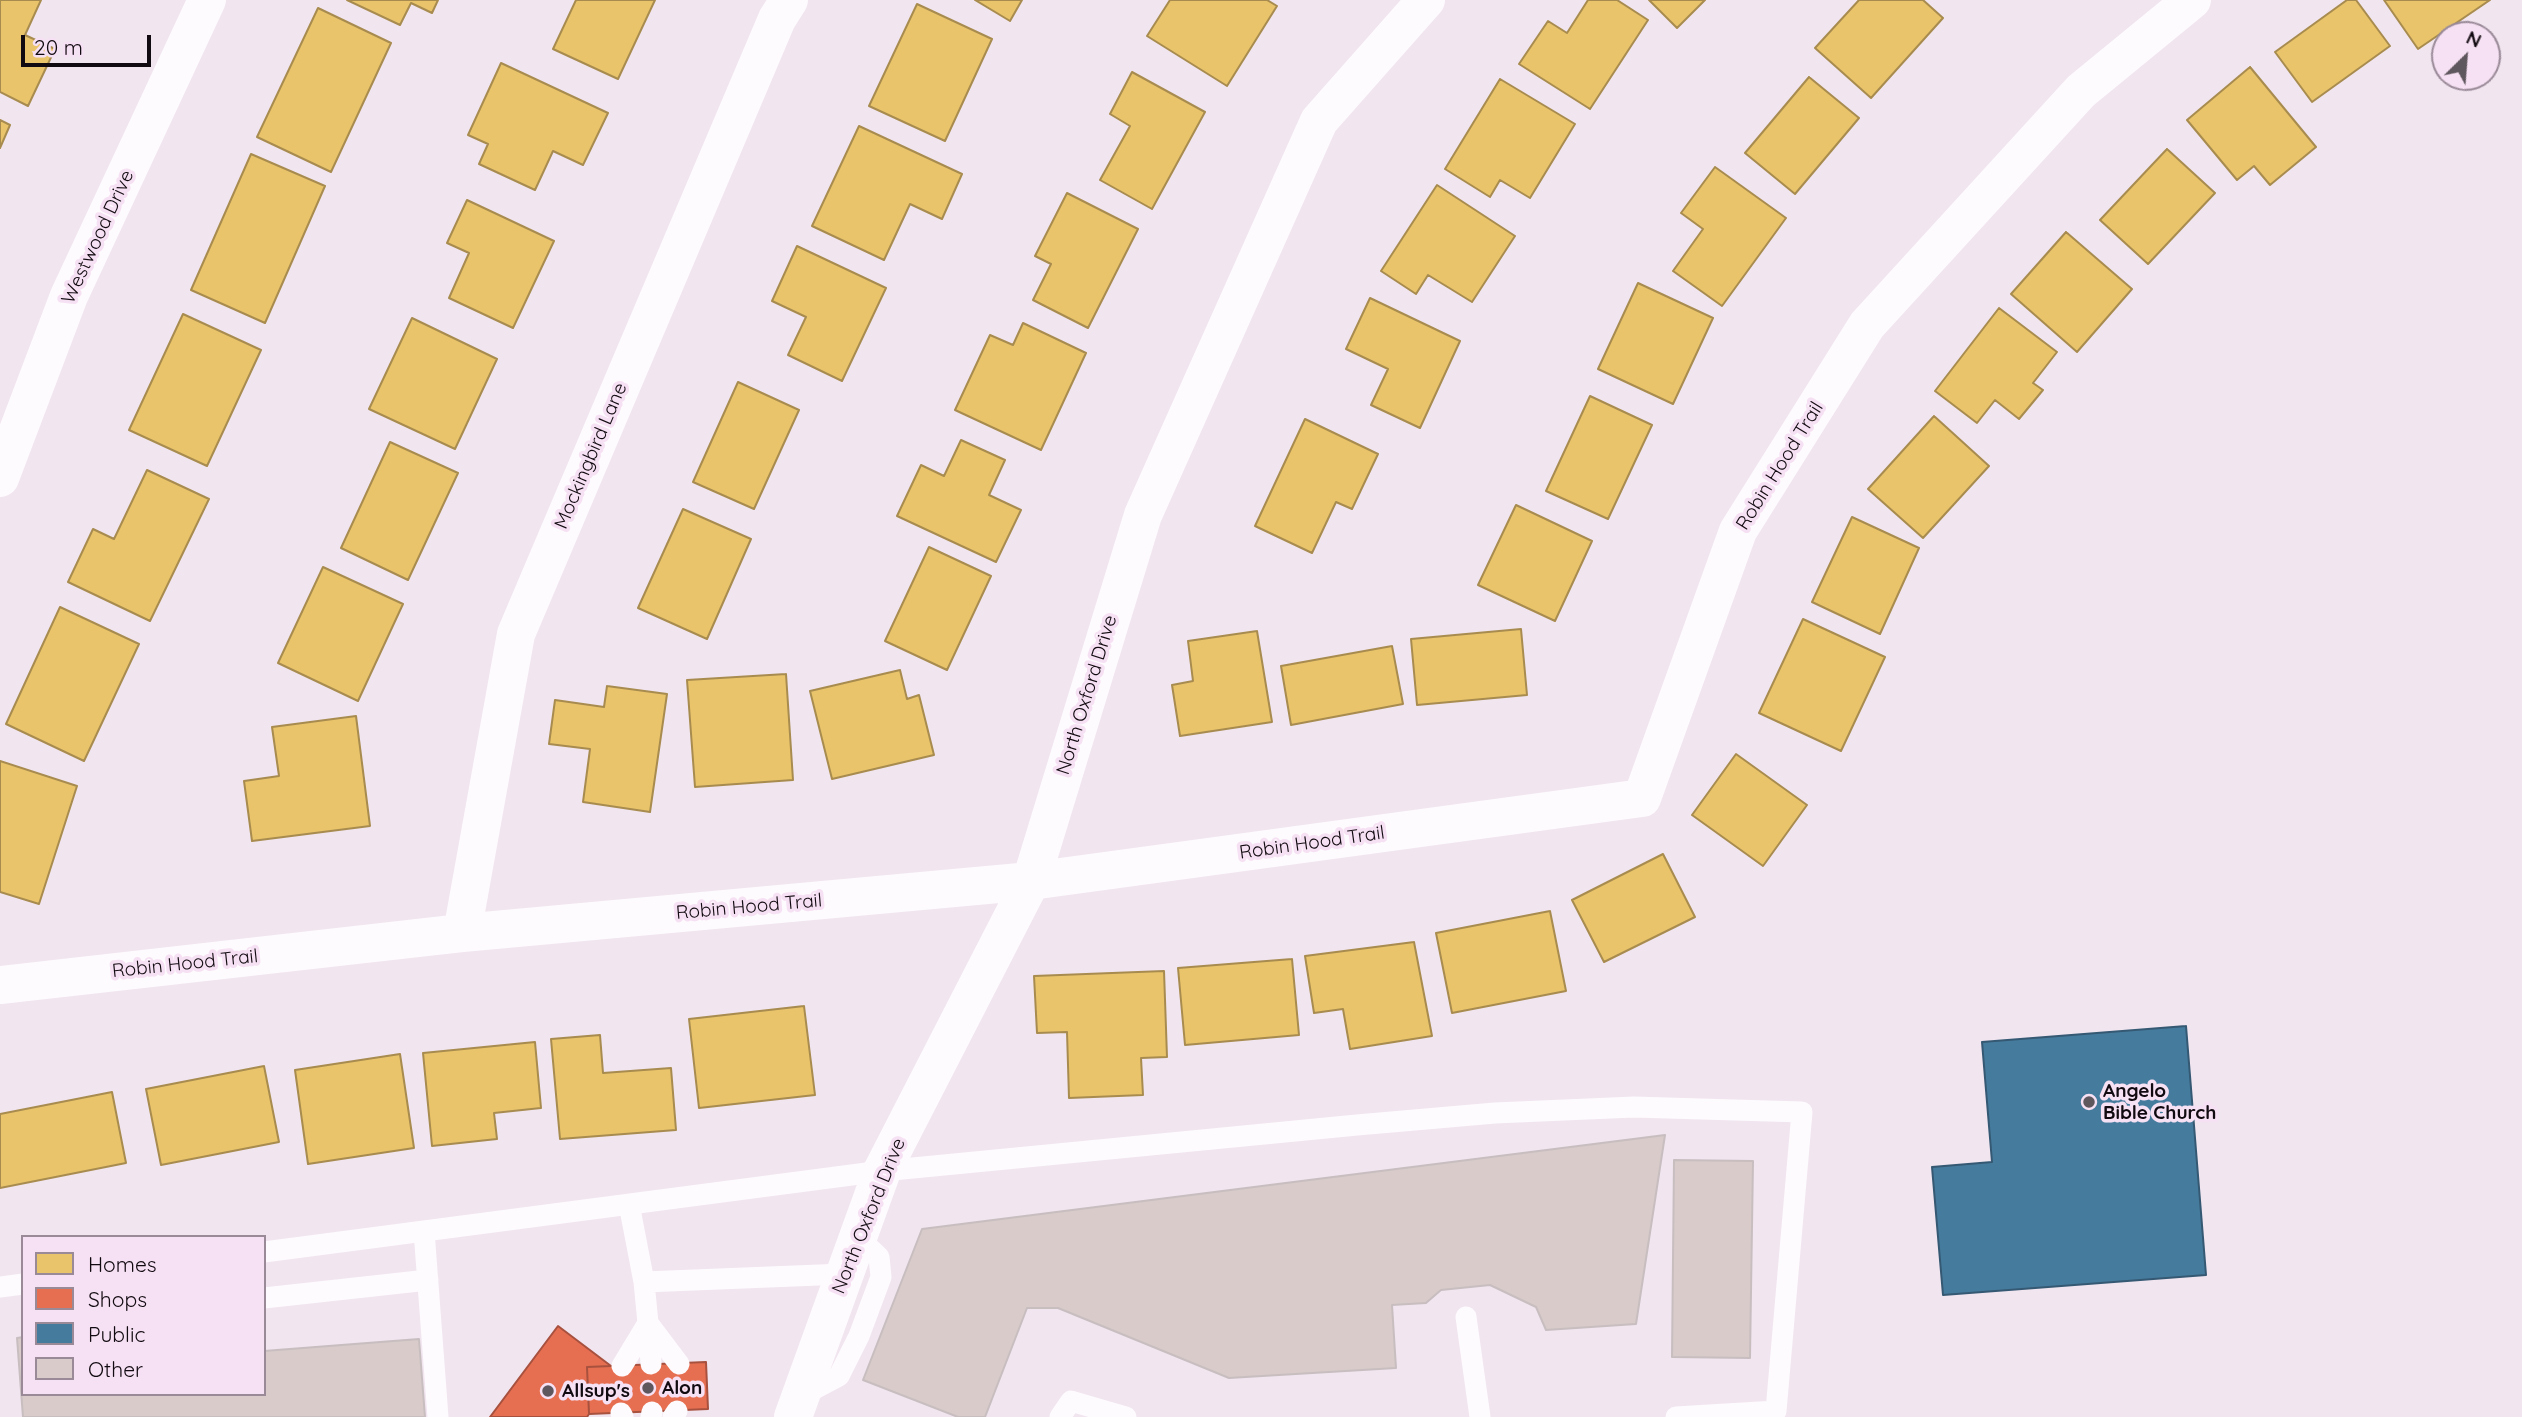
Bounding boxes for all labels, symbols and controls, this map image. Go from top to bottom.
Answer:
scale bar [24,21,154,65]
north arrow [2431,21,2501,91]
text: N [2463,25,2485,53]
text: 20 m [34,34,83,60]
street label: Westwood Drive [57,167,139,307]
street label: Mockingbird Lane [550,379,632,533]
street label: Robin Hood Trail [1731,398,1829,534]
street label: North Oxford Drive [1052,613,1122,777]
street label: Robin Hood Trail [1238,822,1386,864]
street label: Robin Hood Trail [675,889,823,925]
street label: Robin Hood Trail [111,945,259,983]
place label: Angelo Bible Church [2103,1080,2216,1124]
marker: Angelo Bible Church [2081,1094,2097,1110]
street label: North Oxford Drive [827,1135,911,1297]
legend [21,1235,266,1396]
text: Homes [88,1251,157,1277]
text: Shops [88,1286,147,1312]
text: Public [88,1321,145,1347]
text: Other [88,1356,143,1382]
place label: Alon [662,1377,702,1399]
place label: Allsup's [562,1380,630,1402]
marker: Alon [640,1380,656,1396]
marker: Allsup's [540,1383,556,1399]

